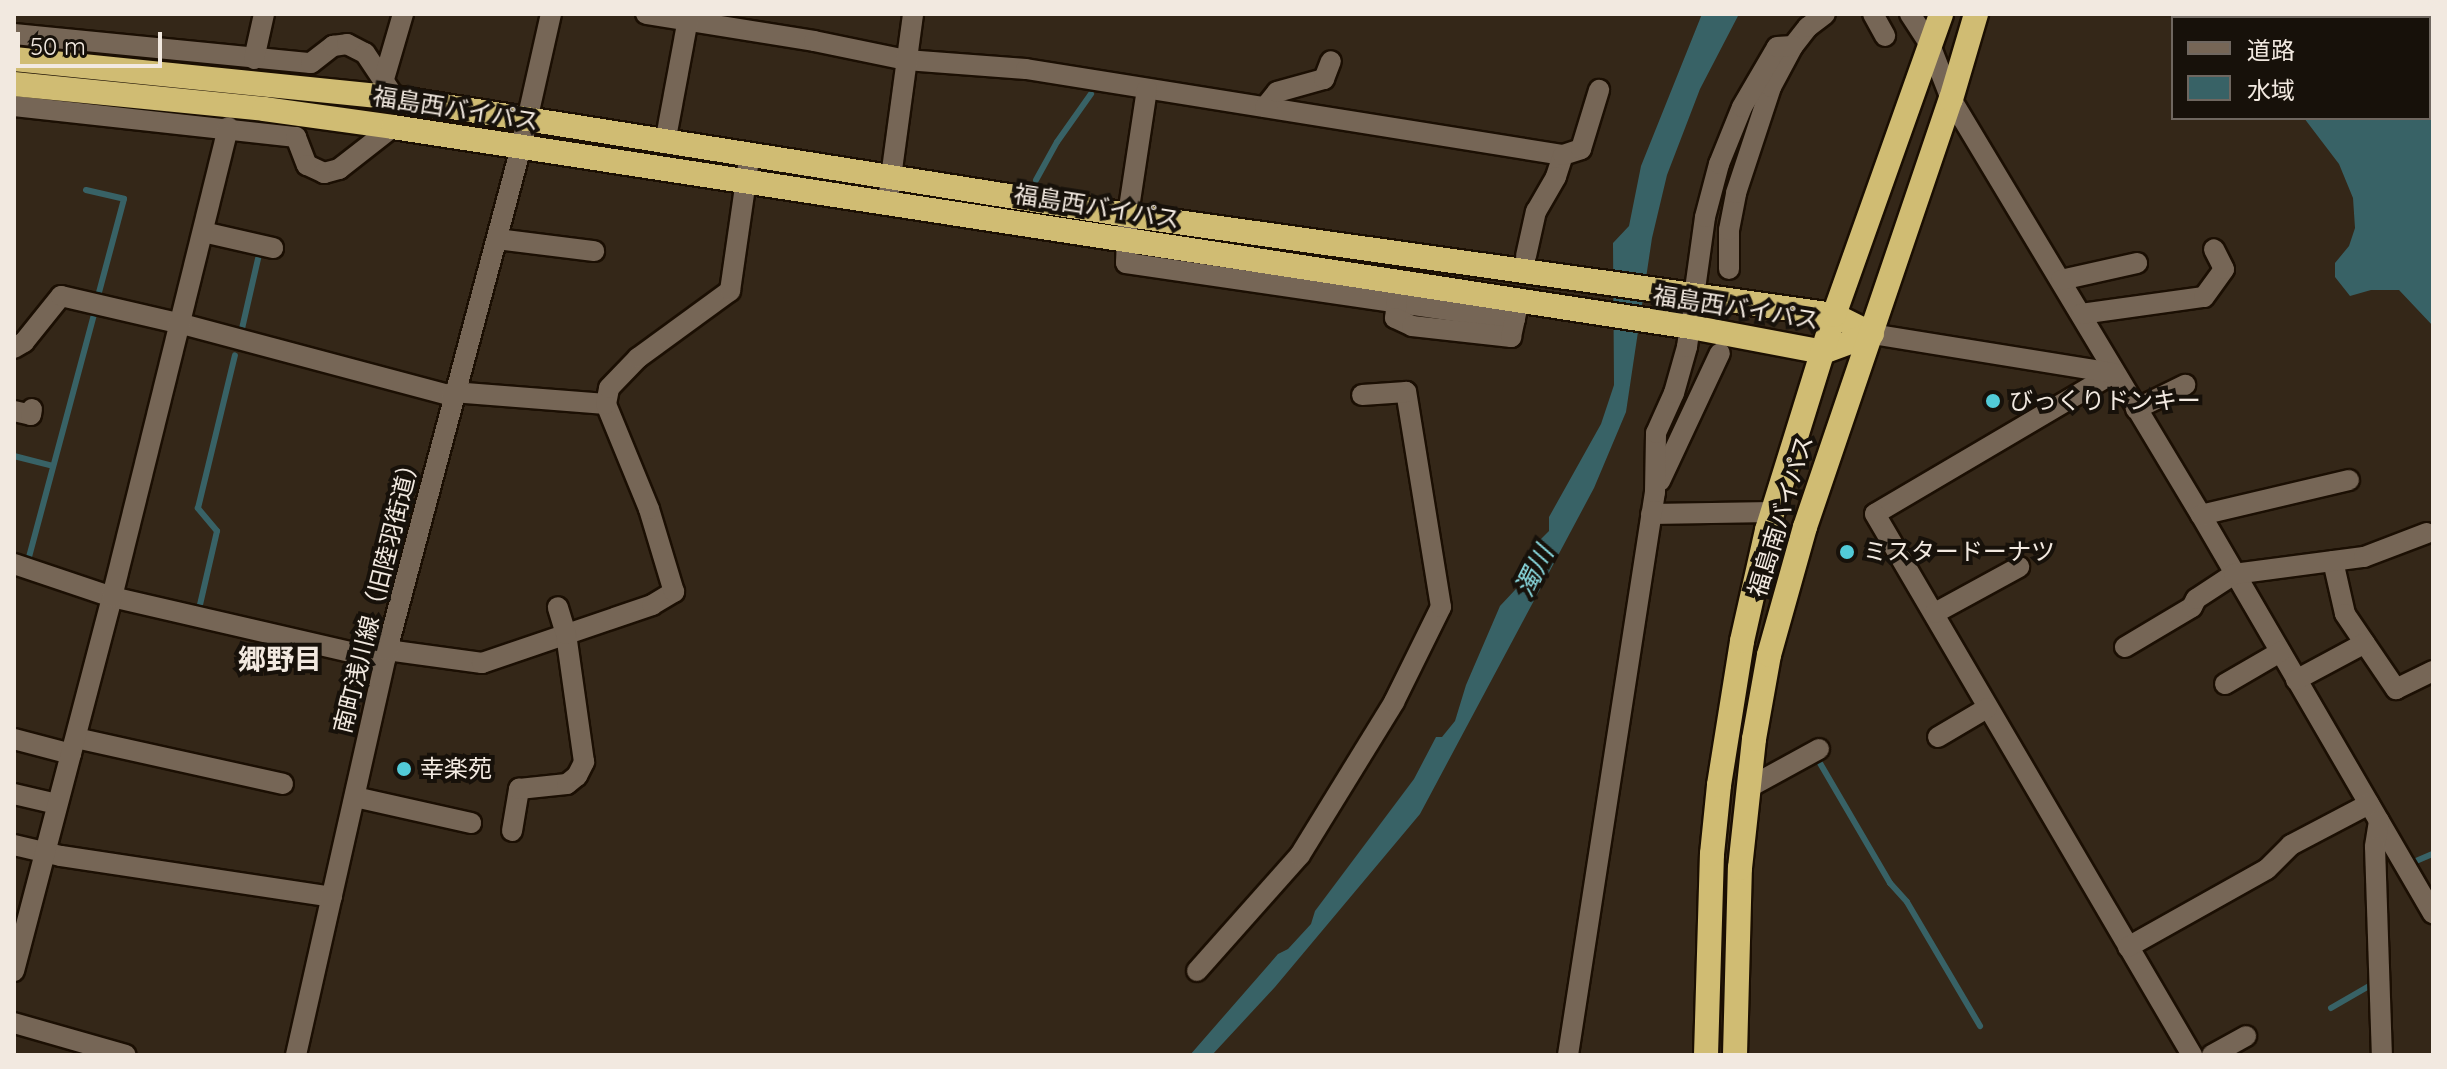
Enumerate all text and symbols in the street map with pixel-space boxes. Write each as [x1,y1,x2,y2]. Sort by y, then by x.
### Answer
scale bar [20,16,166,66]
legend [2171,16,2431,120]
text: 50 m [30,31,86,61]
text: 道路 [2247,35,2295,65]
text: 水域 [2247,75,2295,105]
street label: 福島西バイパス [371,82,541,136]
street label: 福島西バイパス [1012,180,1182,234]
street label: 福島西バイパス [1651,281,1821,335]
place label: びっくりドンキー [2009,387,2201,415]
marker: びっくりドンキー [1984,392,2002,410]
street label: 福島南バイパス [1743,431,1819,601]
street label: 南町浅川線（旧陸羽街道） [328,450,426,736]
place label: ミスタードーナツ [1863,538,2055,566]
water label: 濁川 [1508,541,1560,601]
marker: ミスタードーナツ [1838,543,1856,561]
district label: 郷野目 [238,642,322,676]
place label: 幸楽苑 [420,755,492,783]
marker: 幸楽苑 [395,760,413,778]

